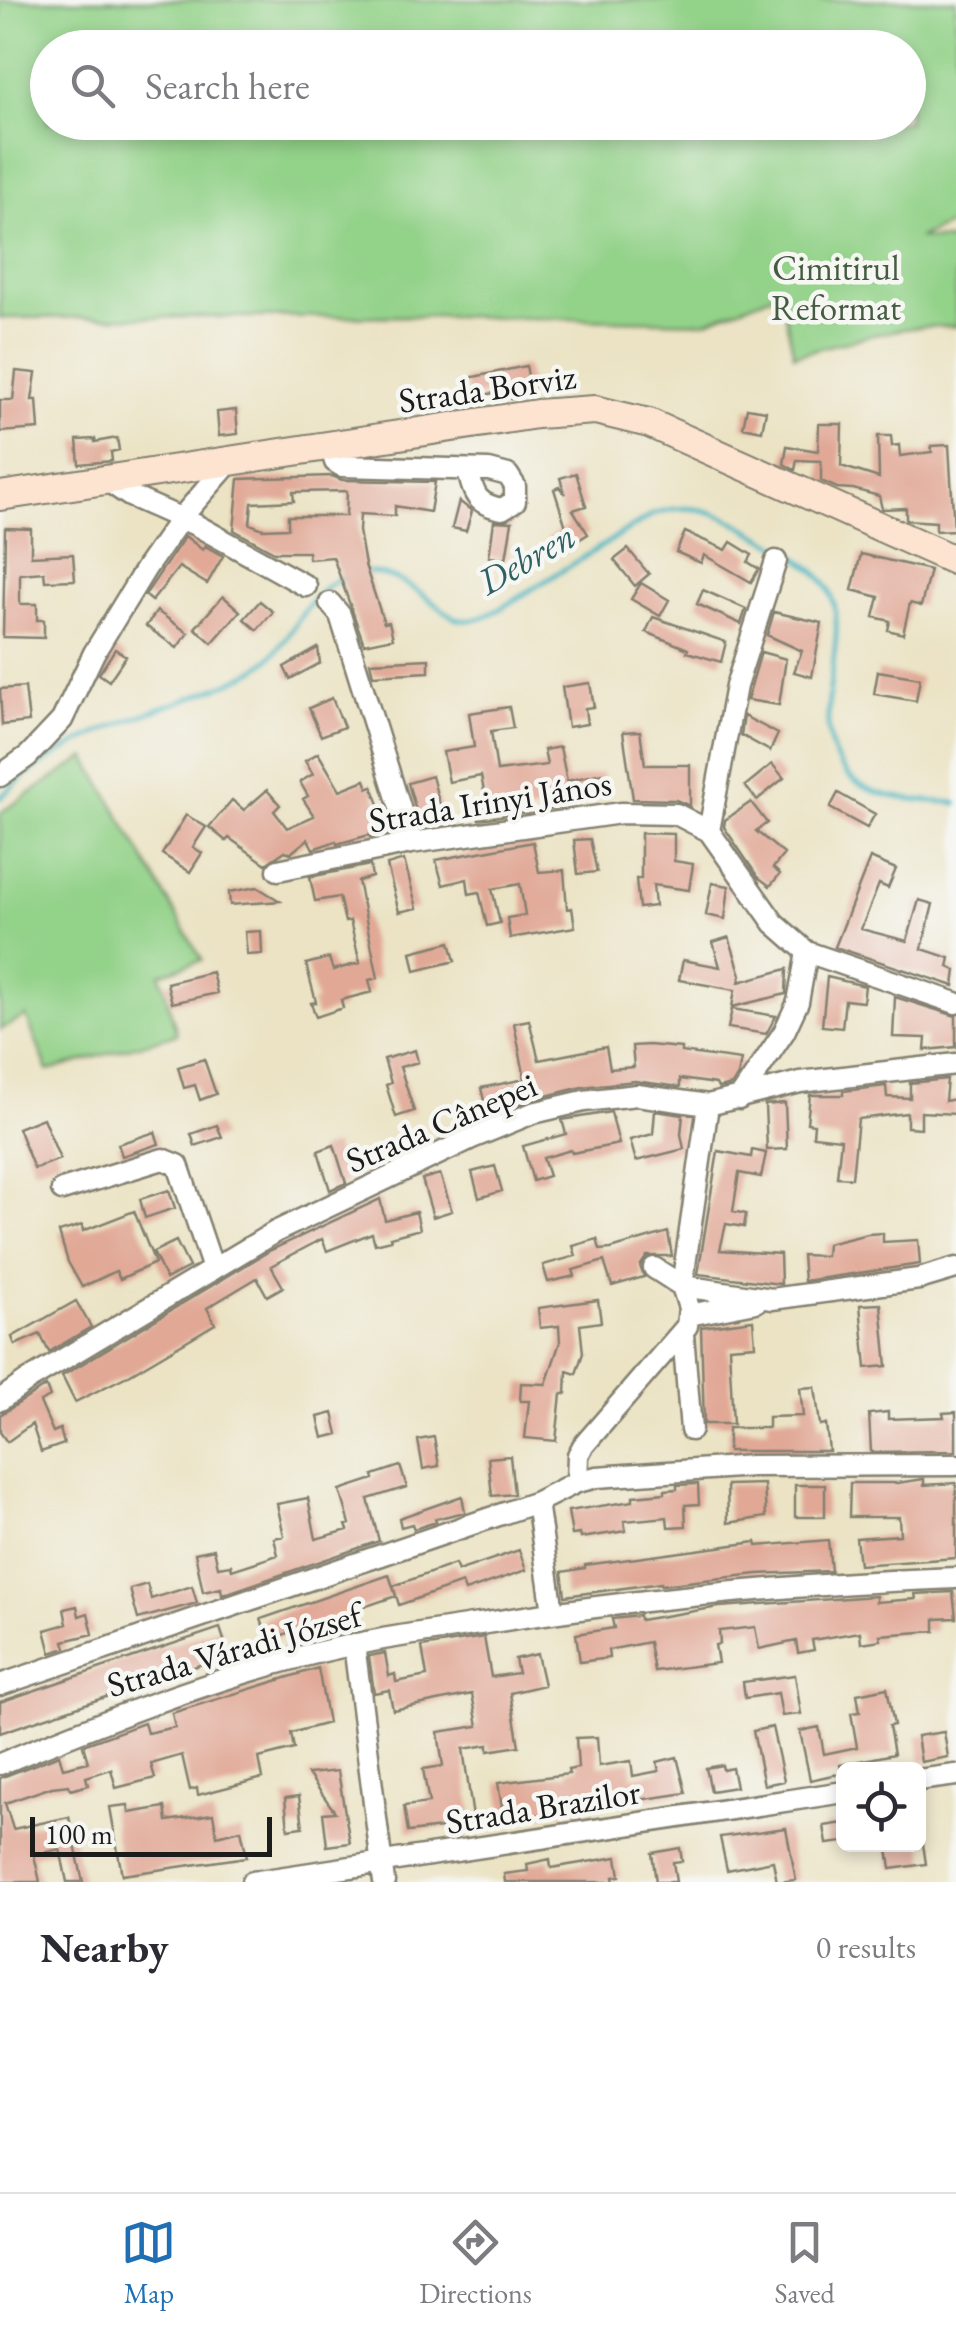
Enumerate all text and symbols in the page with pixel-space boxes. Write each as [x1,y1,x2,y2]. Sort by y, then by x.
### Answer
search box [30,30,926,140]
icon: search [65,58,120,113]
text: Search here [145,61,310,110]
park label: Cimitirul Reformat [771,245,901,330]
street label: Strada Borviz [396,353,579,423]
water label: Debren [467,511,584,606]
street label: Strada Irinyi János [366,760,614,842]
street label: Strada Cânepei [339,1062,543,1182]
street label: Strada Váradi József [102,1590,370,1707]
map controls [836,1762,926,1852]
button: locate [836,1762,926,1852]
street label: Strada Brazilor [443,1768,644,1844]
scale bar [30,1812,272,1856]
text: 100 m [45,1816,113,1852]
text: Nearby [40,1920,169,1975]
text: 0 results [816,1926,916,1968]
tab: Map [121,2215,176,2311]
tab: Directions [419,2215,532,2311]
tab: Saved [775,2215,835,2311]

